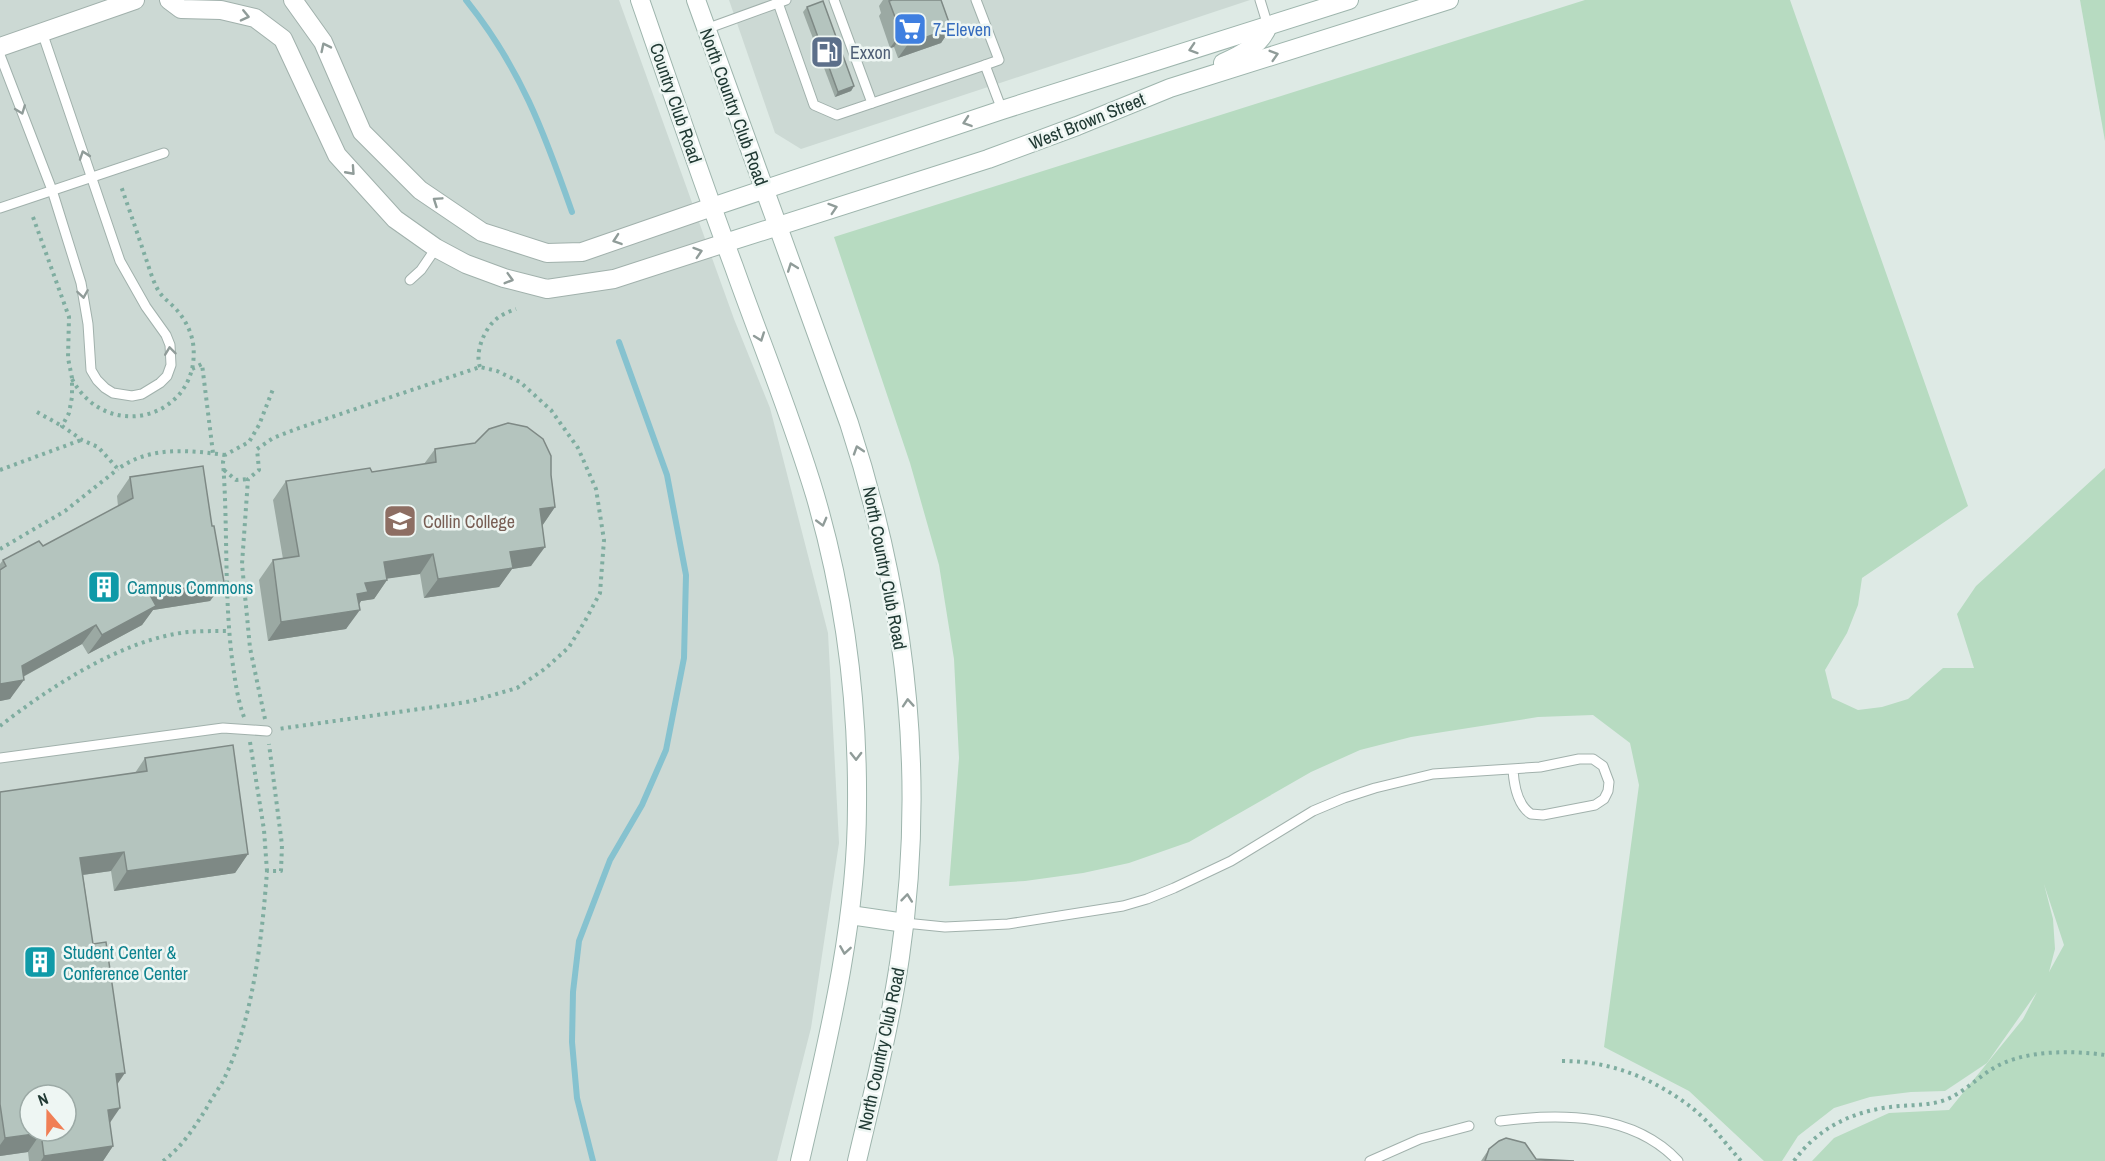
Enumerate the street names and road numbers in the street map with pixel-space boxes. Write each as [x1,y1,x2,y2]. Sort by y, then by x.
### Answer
street label: North Country Club Road [694,25,774,189]
street label: Country Club Road [644,40,708,166]
street label: West Brown Street [1025,86,1149,156]
street label: North Country Club Road [857,484,913,652]
street label: North Country Club Road [852,965,910,1133]

